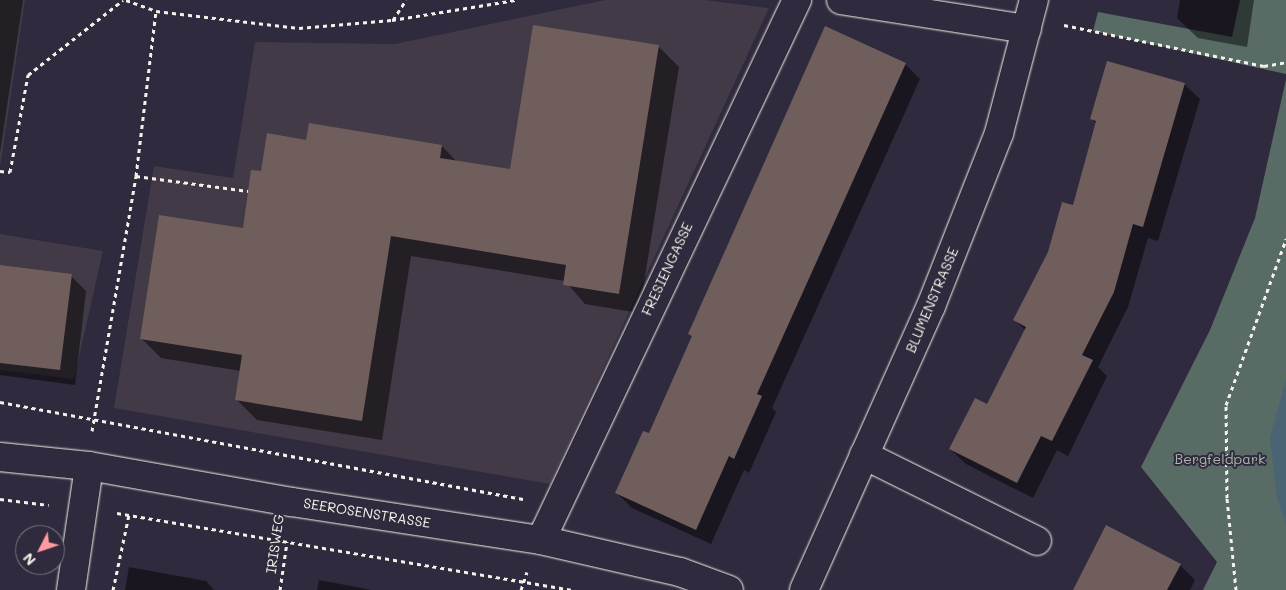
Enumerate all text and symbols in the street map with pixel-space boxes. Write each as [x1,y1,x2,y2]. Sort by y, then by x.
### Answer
street label: FRESIENGASSE [638,220,696,318]
street label: BLUMENSTRASSE [902,245,962,355]
park label: Bergfeldpark [1175,451,1265,467]
street label: SEEROSENSTRASSE [302,495,432,531]
street label: IRISWEG [263,513,287,575]
north arrow [15,525,65,575]
text: N [18,549,40,570]

